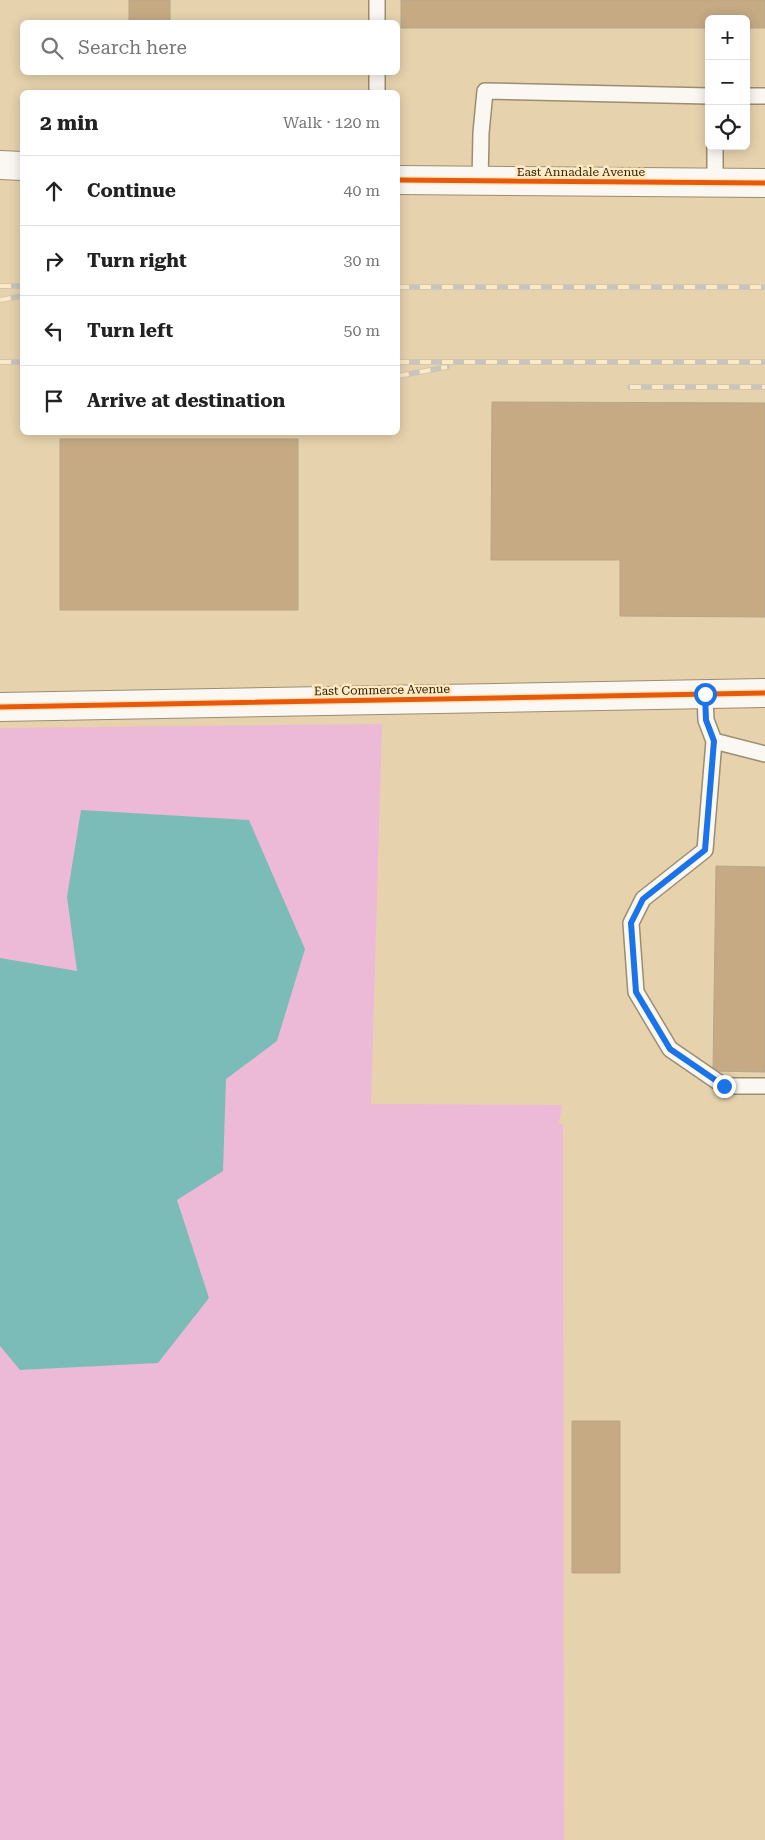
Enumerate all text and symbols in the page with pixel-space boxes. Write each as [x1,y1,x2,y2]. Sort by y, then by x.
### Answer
map controls [705,15,750,150]
button: + [705,15,750,60]
search box [20,20,400,75]
icon: search [38,34,66,62]
text: Search here [78,36,187,59]
button: − [705,60,750,105]
button: locate [705,105,750,150]
text: 2 min [40,111,98,135]
text: Walk · 120 m [283,113,380,132]
street label: East Annadale Avenue [517,165,646,179]
icon: ahead [40,177,68,205]
text: Continue [87,179,176,202]
text: 40 m [343,181,380,200]
icon: right [40,247,68,275]
text: Turn right [87,249,187,272]
text: 30 m [343,251,380,270]
icon: left [40,317,68,345]
text: Turn left [87,319,173,342]
text: 50 m [343,321,380,340]
icon: arrive [40,387,68,415]
text: Arrive at destination [87,389,285,412]
street label: East Commerce Avenue [314,682,451,698]
route start [694,683,717,706]
route end [713,1075,736,1098]

